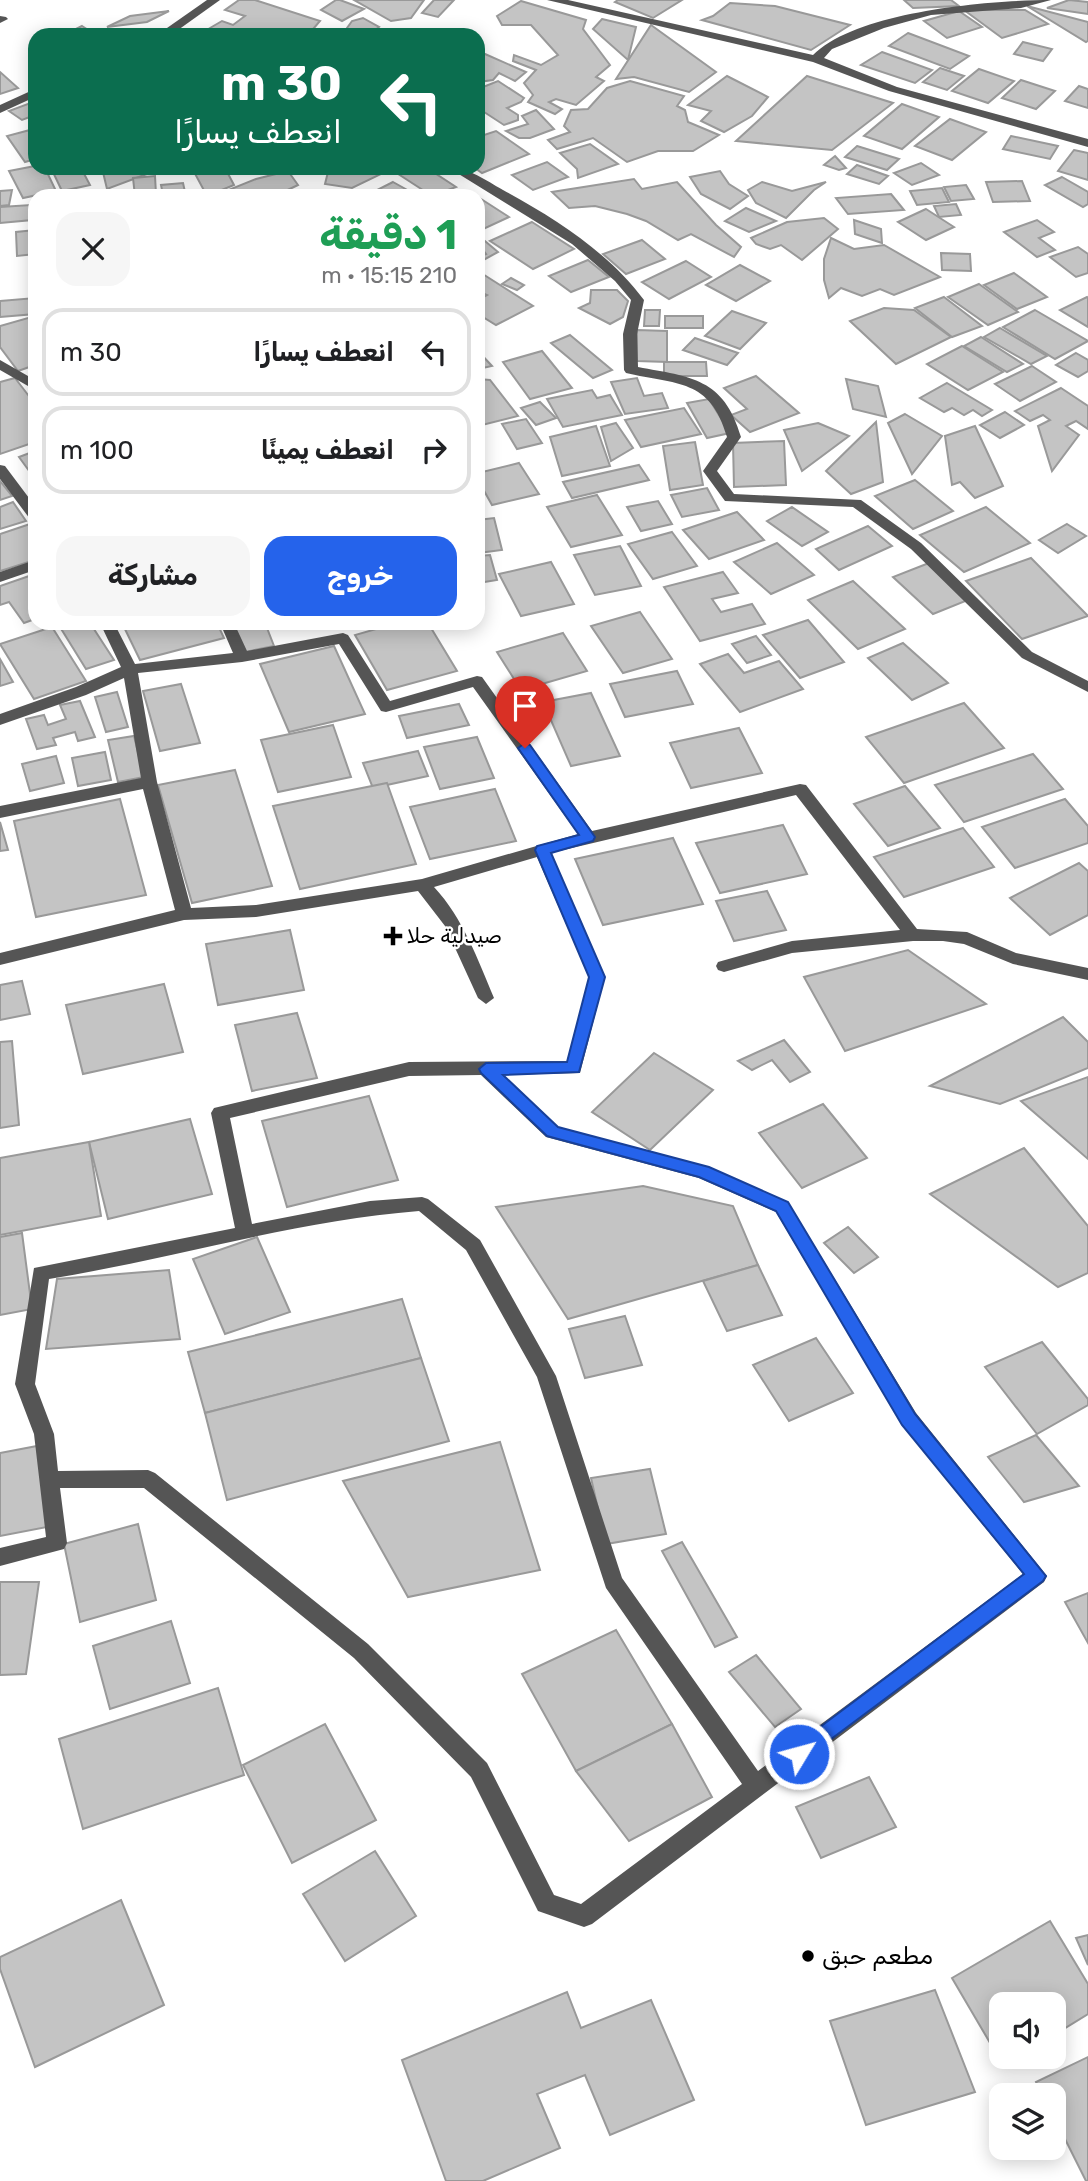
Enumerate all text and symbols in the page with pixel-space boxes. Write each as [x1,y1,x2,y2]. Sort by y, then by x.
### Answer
text: 30 m [221,54,342,112]
icon: left [366,56,457,147]
text: انعطف يسارًا [174,113,342,151]
text: 1 دقيقة [319,210,457,260]
button: close [56,212,130,286]
text: 210 m · 15:15 [321,261,457,289]
icon: left [415,333,453,371]
text: 30 m [60,337,122,368]
text: انعطف يسارًا [253,337,394,368]
icon: right [415,431,453,469]
text: 100 m [60,435,134,466]
text: انعطف يمينًا [261,435,394,466]
button: مشاركة [56,536,250,616]
button: خروج [264,536,457,616]
pin [495,676,555,748]
icon: arrive [506,687,544,725]
place label: صيدلية حلا [407,923,502,948]
marker: صيدلية حلا [385,928,401,944]
position arrow [762,1717,836,1791]
place label: مطعم حبق [822,1942,933,1971]
marker: مطعم حبق [800,1948,816,1964]
map controls [989,1992,1066,2160]
button: sound [989,1992,1066,2069]
button: layers [989,2083,1066,2160]

